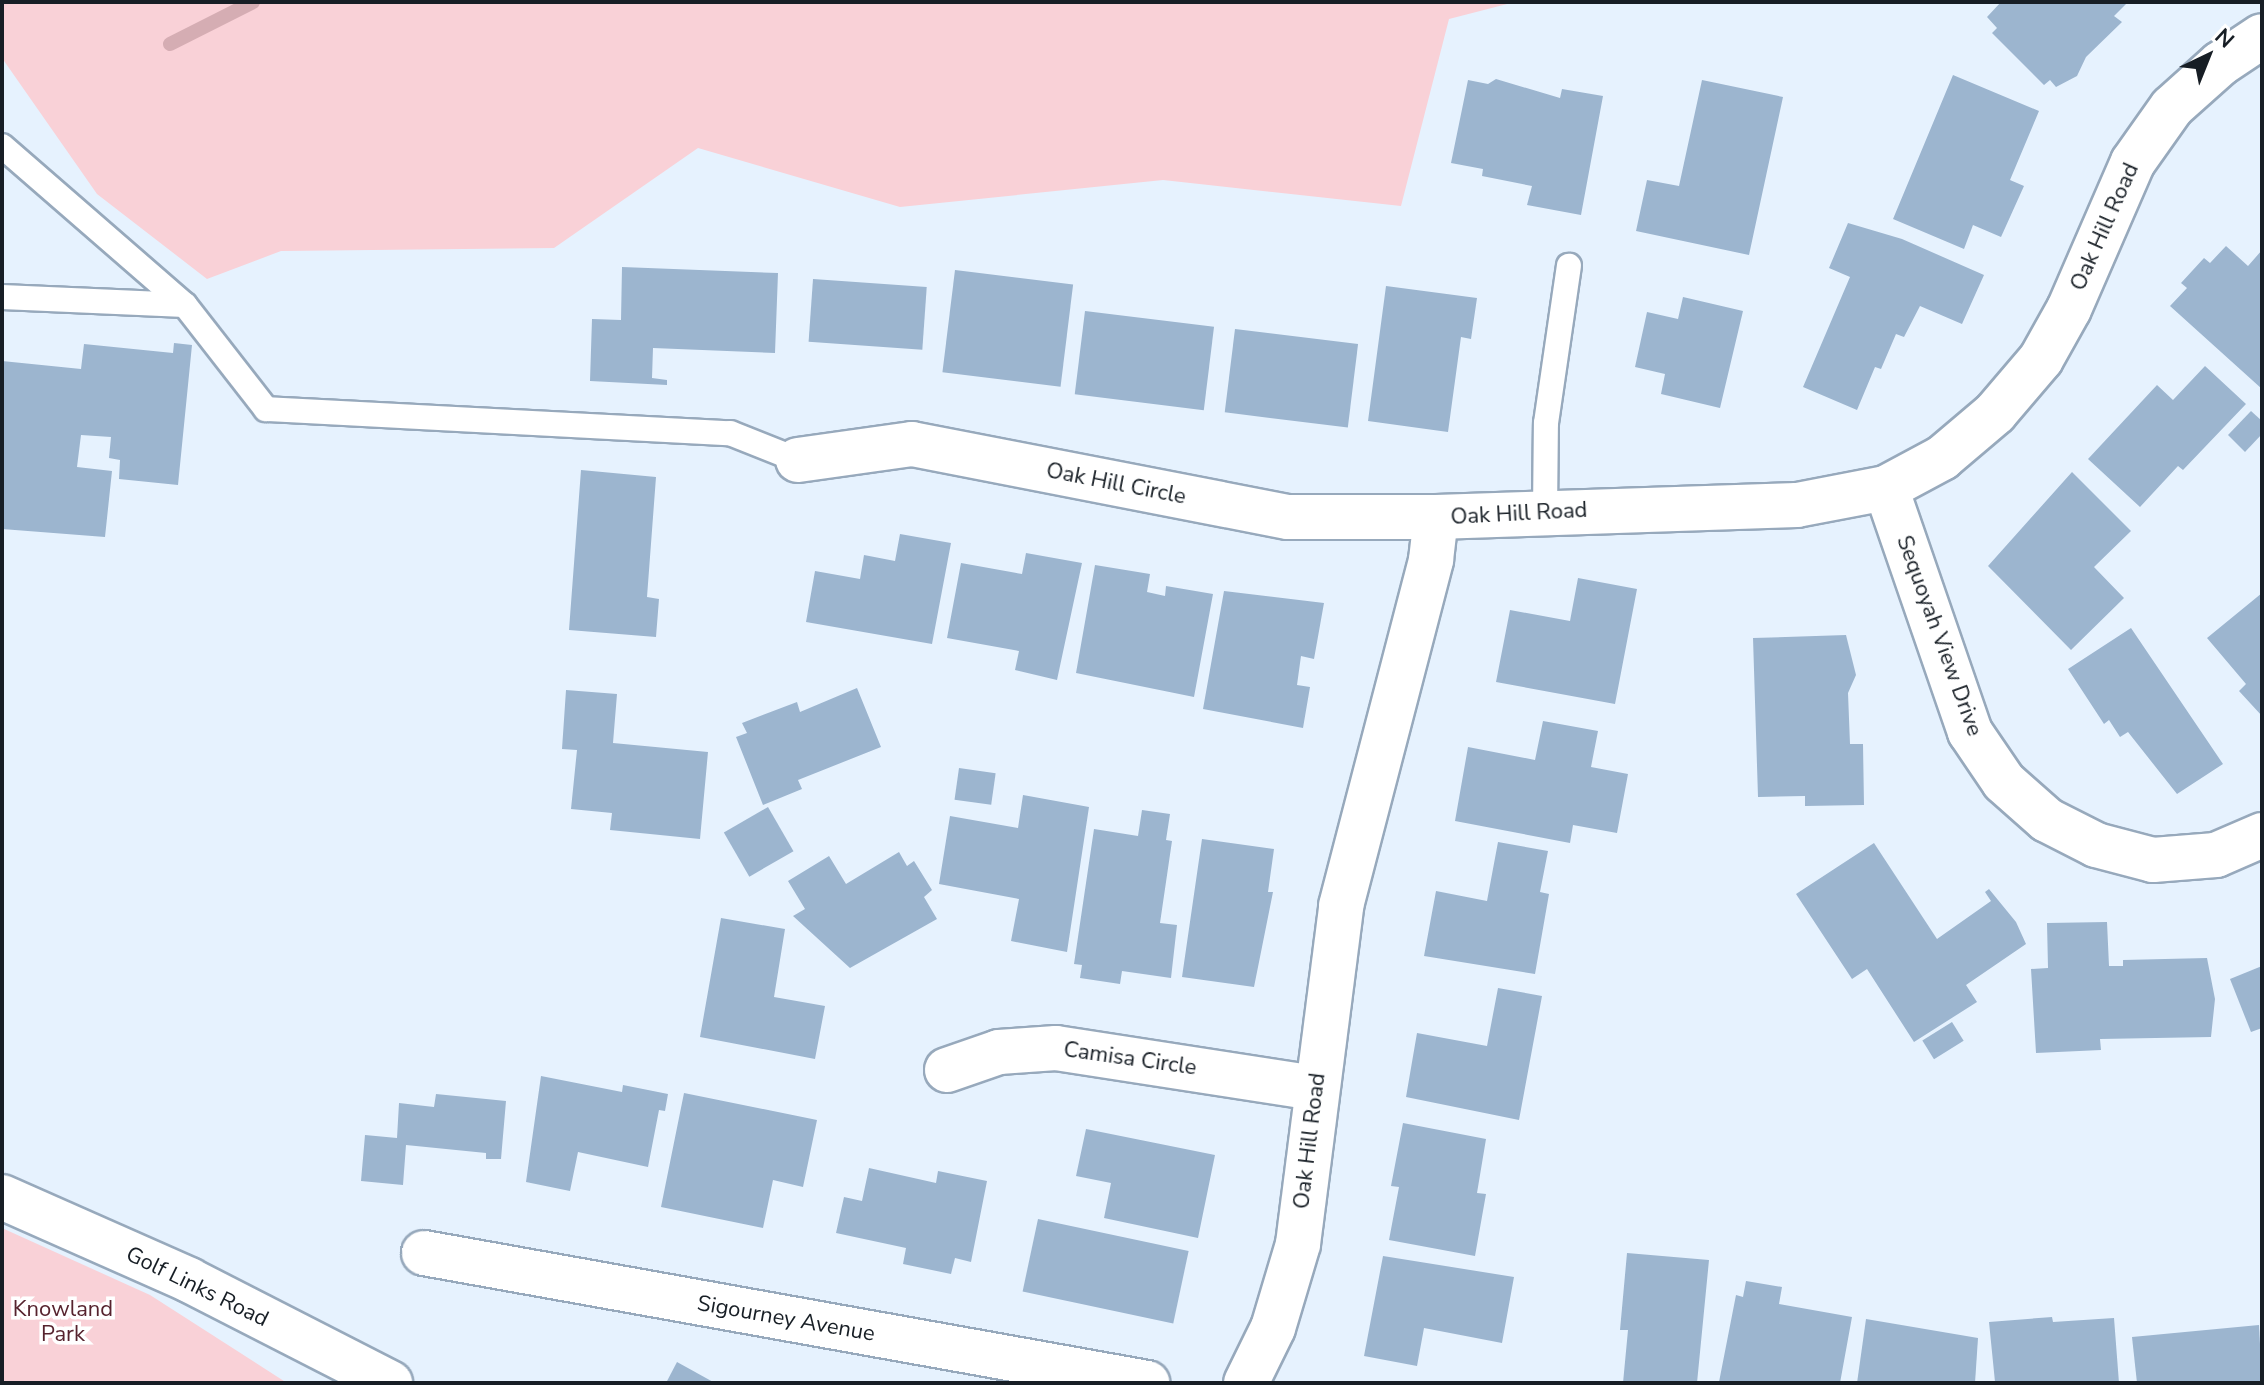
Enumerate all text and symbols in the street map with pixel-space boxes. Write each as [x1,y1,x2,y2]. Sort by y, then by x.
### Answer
north arrow [2168,16,2248,96]
text: N [2208,22,2241,55]
street label: Oak Hill Road [2065,159,2145,295]
street label: Oak Hill Circle [1044,458,1188,510]
street label: Oak Hill Road [1450,497,1588,531]
street label: Sequoyah View Drive [1890,532,1988,740]
street label: Camisa Circle [1062,1037,1198,1081]
street label: Oak Hill Road [1289,1071,1331,1211]
street label: Golf Links Road [121,1241,273,1333]
street label: Sigourney Avenue [695,1290,877,1348]
park label: Knowland Park [13,1296,113,1348]

